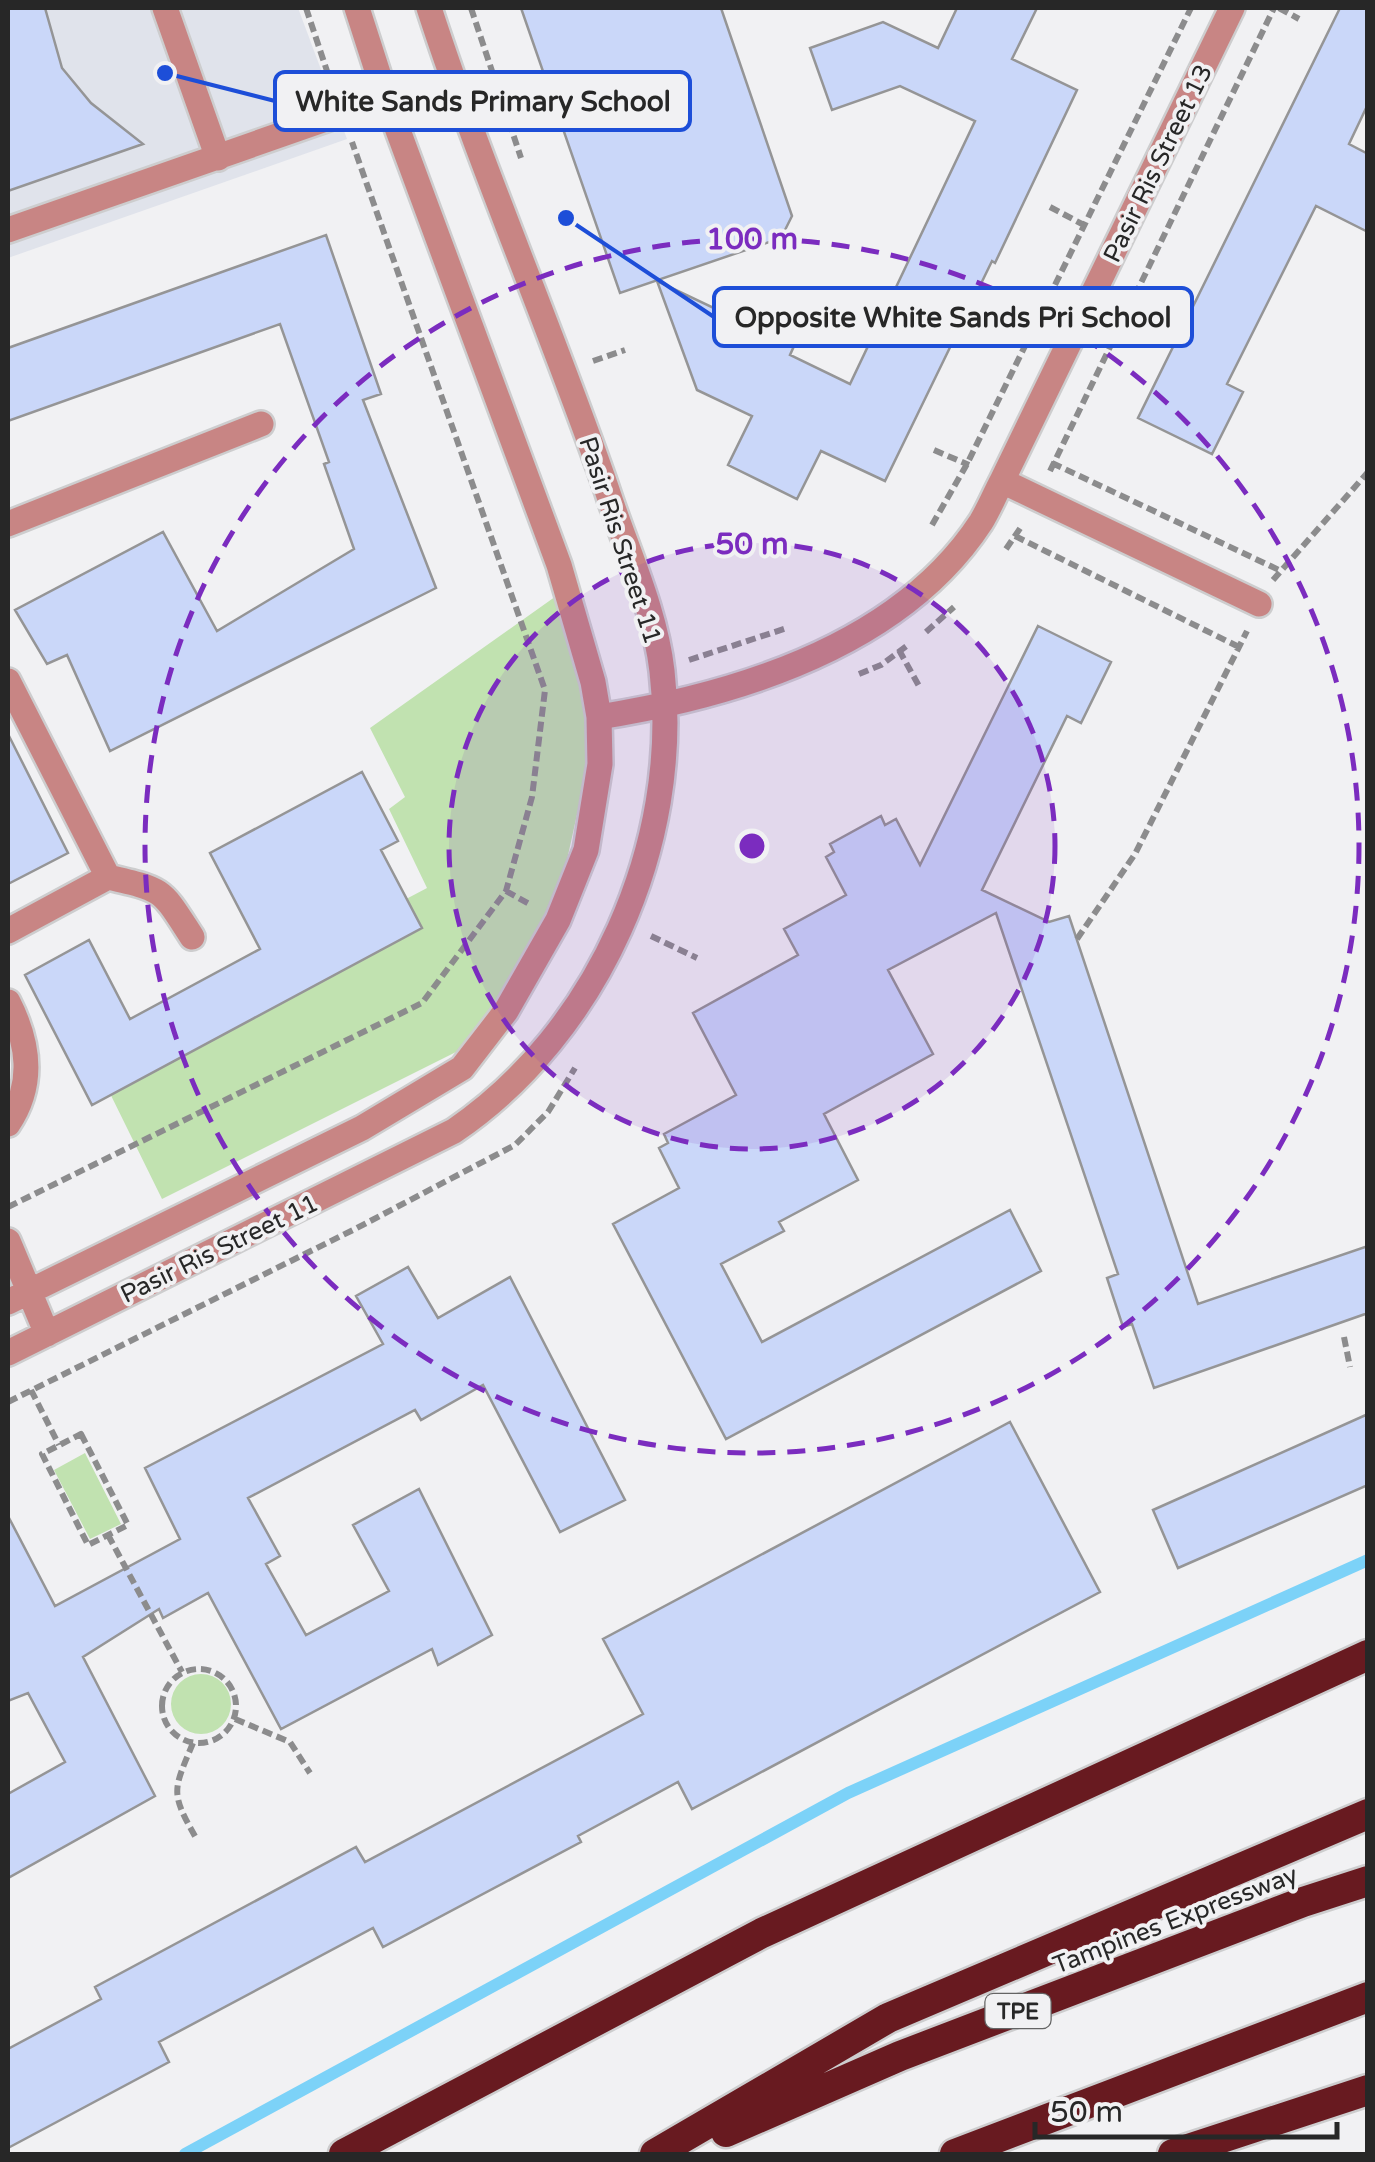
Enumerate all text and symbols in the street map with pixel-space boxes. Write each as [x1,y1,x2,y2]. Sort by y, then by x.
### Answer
street label: Pasir Ris Street 13 [1097,60,1219,267]
callout: White Sands Primary School [275,72,690,130]
text: White Sands Primary School [295,85,671,119]
text: 100 m [706,221,798,258]
callout: Opposite White Sands Pri School [714,288,1192,346]
text: Opposite White Sands Pri School [734,301,1172,335]
street label: Pasir Ris Street 11 [572,433,668,648]
text: 50 m [715,526,789,563]
centre of rings [734,828,770,864]
street label: Pasir Ris Street 11 [116,1188,323,1310]
street label: Tampines Expressway [1049,1859,1302,1980]
road number: TPE [986,1994,1050,2028]
scale bar [1035,2077,1338,2139]
text: 50 m [1050,2094,1123,2131]

